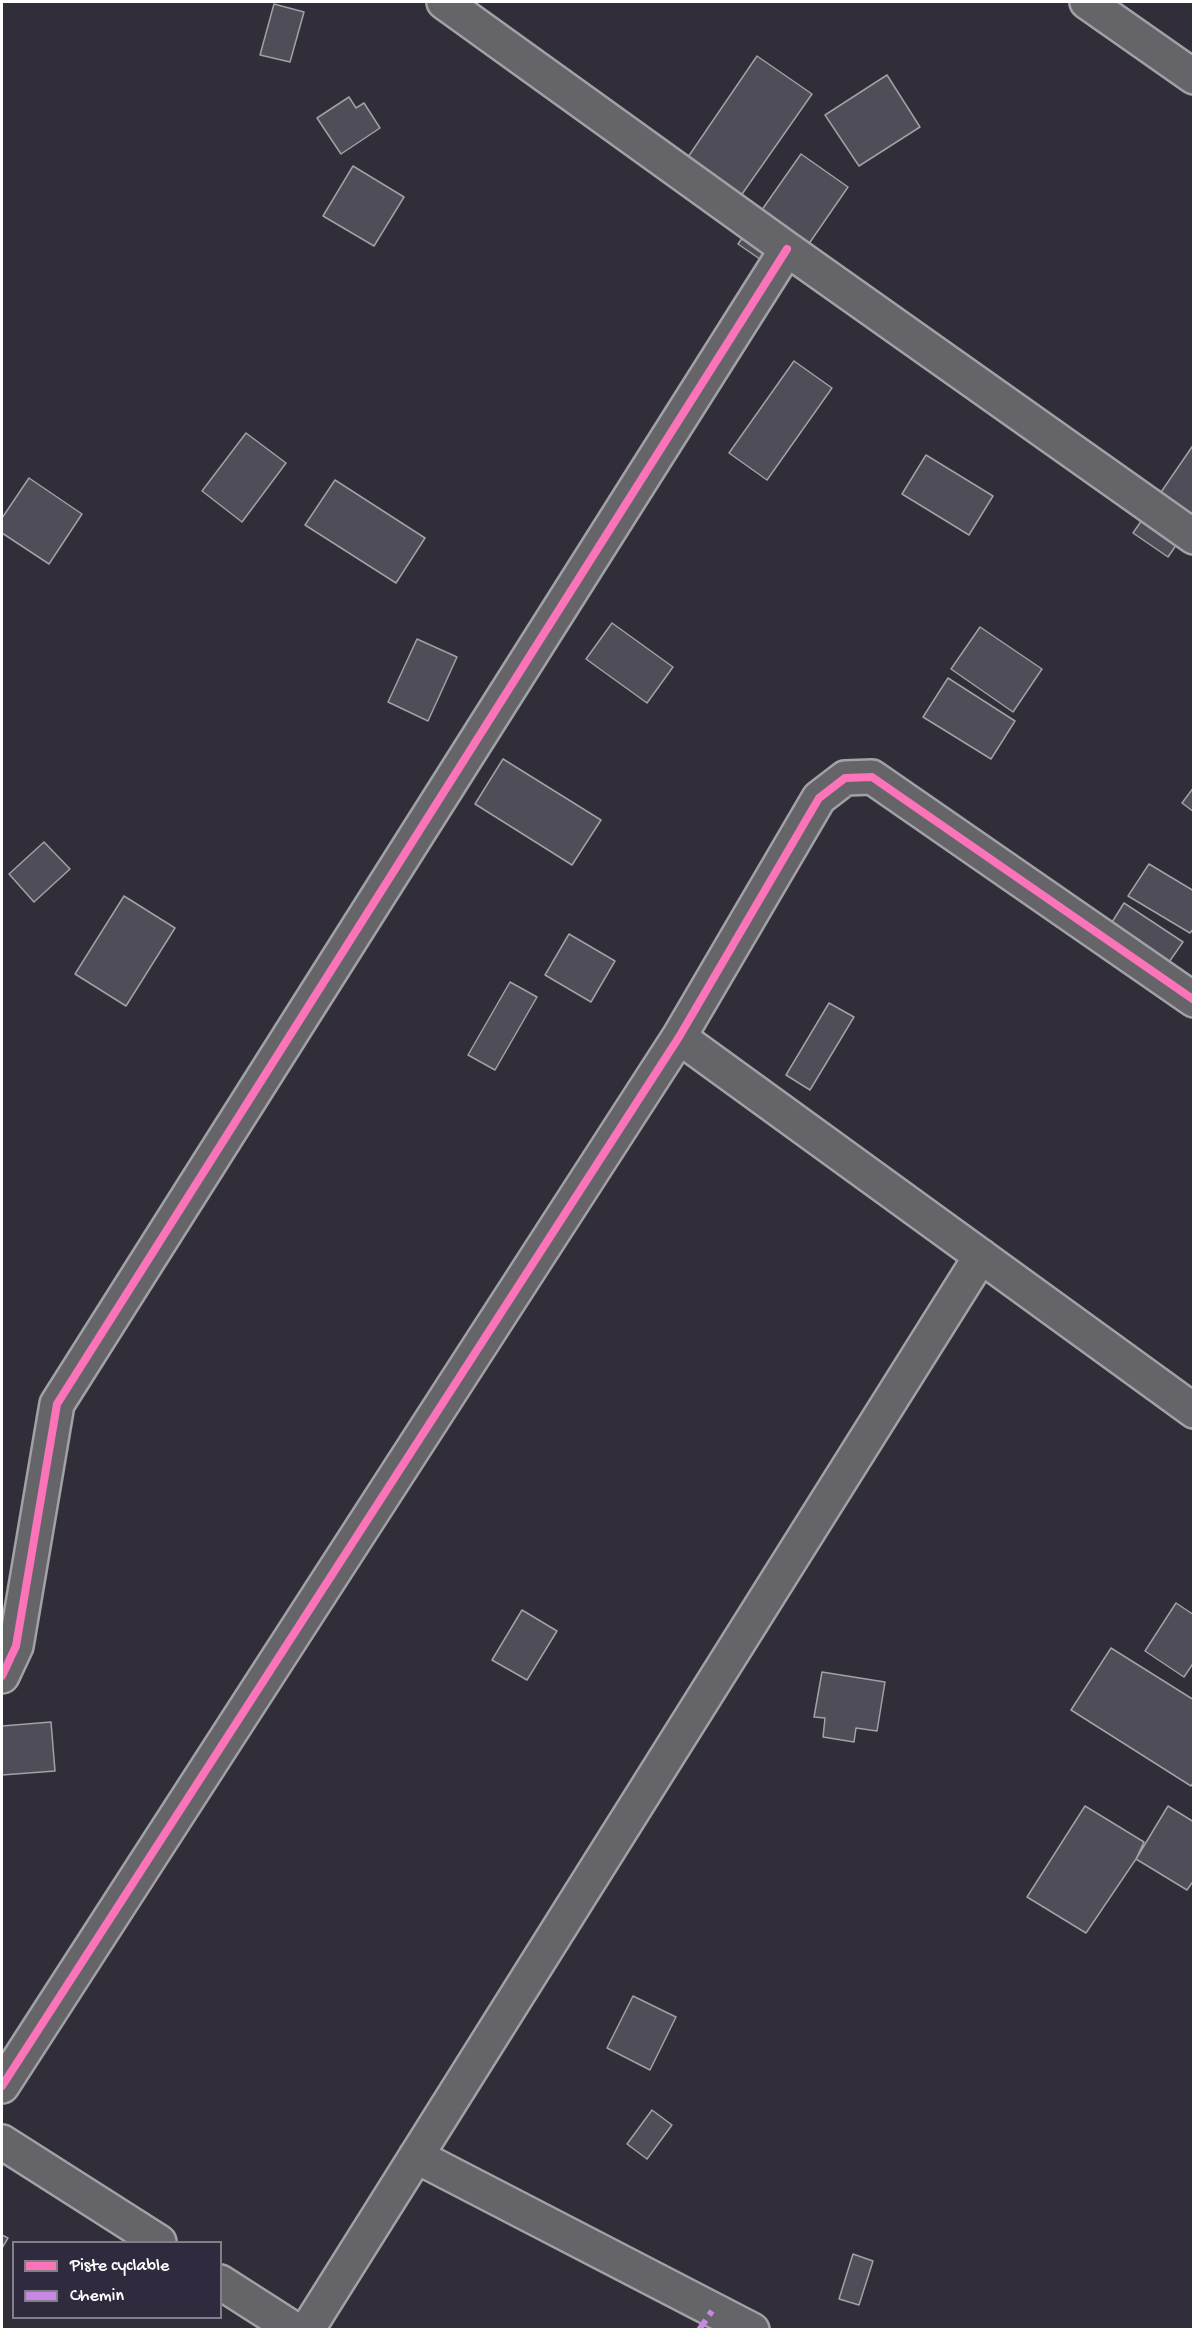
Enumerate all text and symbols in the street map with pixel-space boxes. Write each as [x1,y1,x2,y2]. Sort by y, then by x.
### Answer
legend [12,2241,222,2319]
text: Piste cyclable [70,2256,169,2277]
text: Chemin [70,2286,124,2307]

